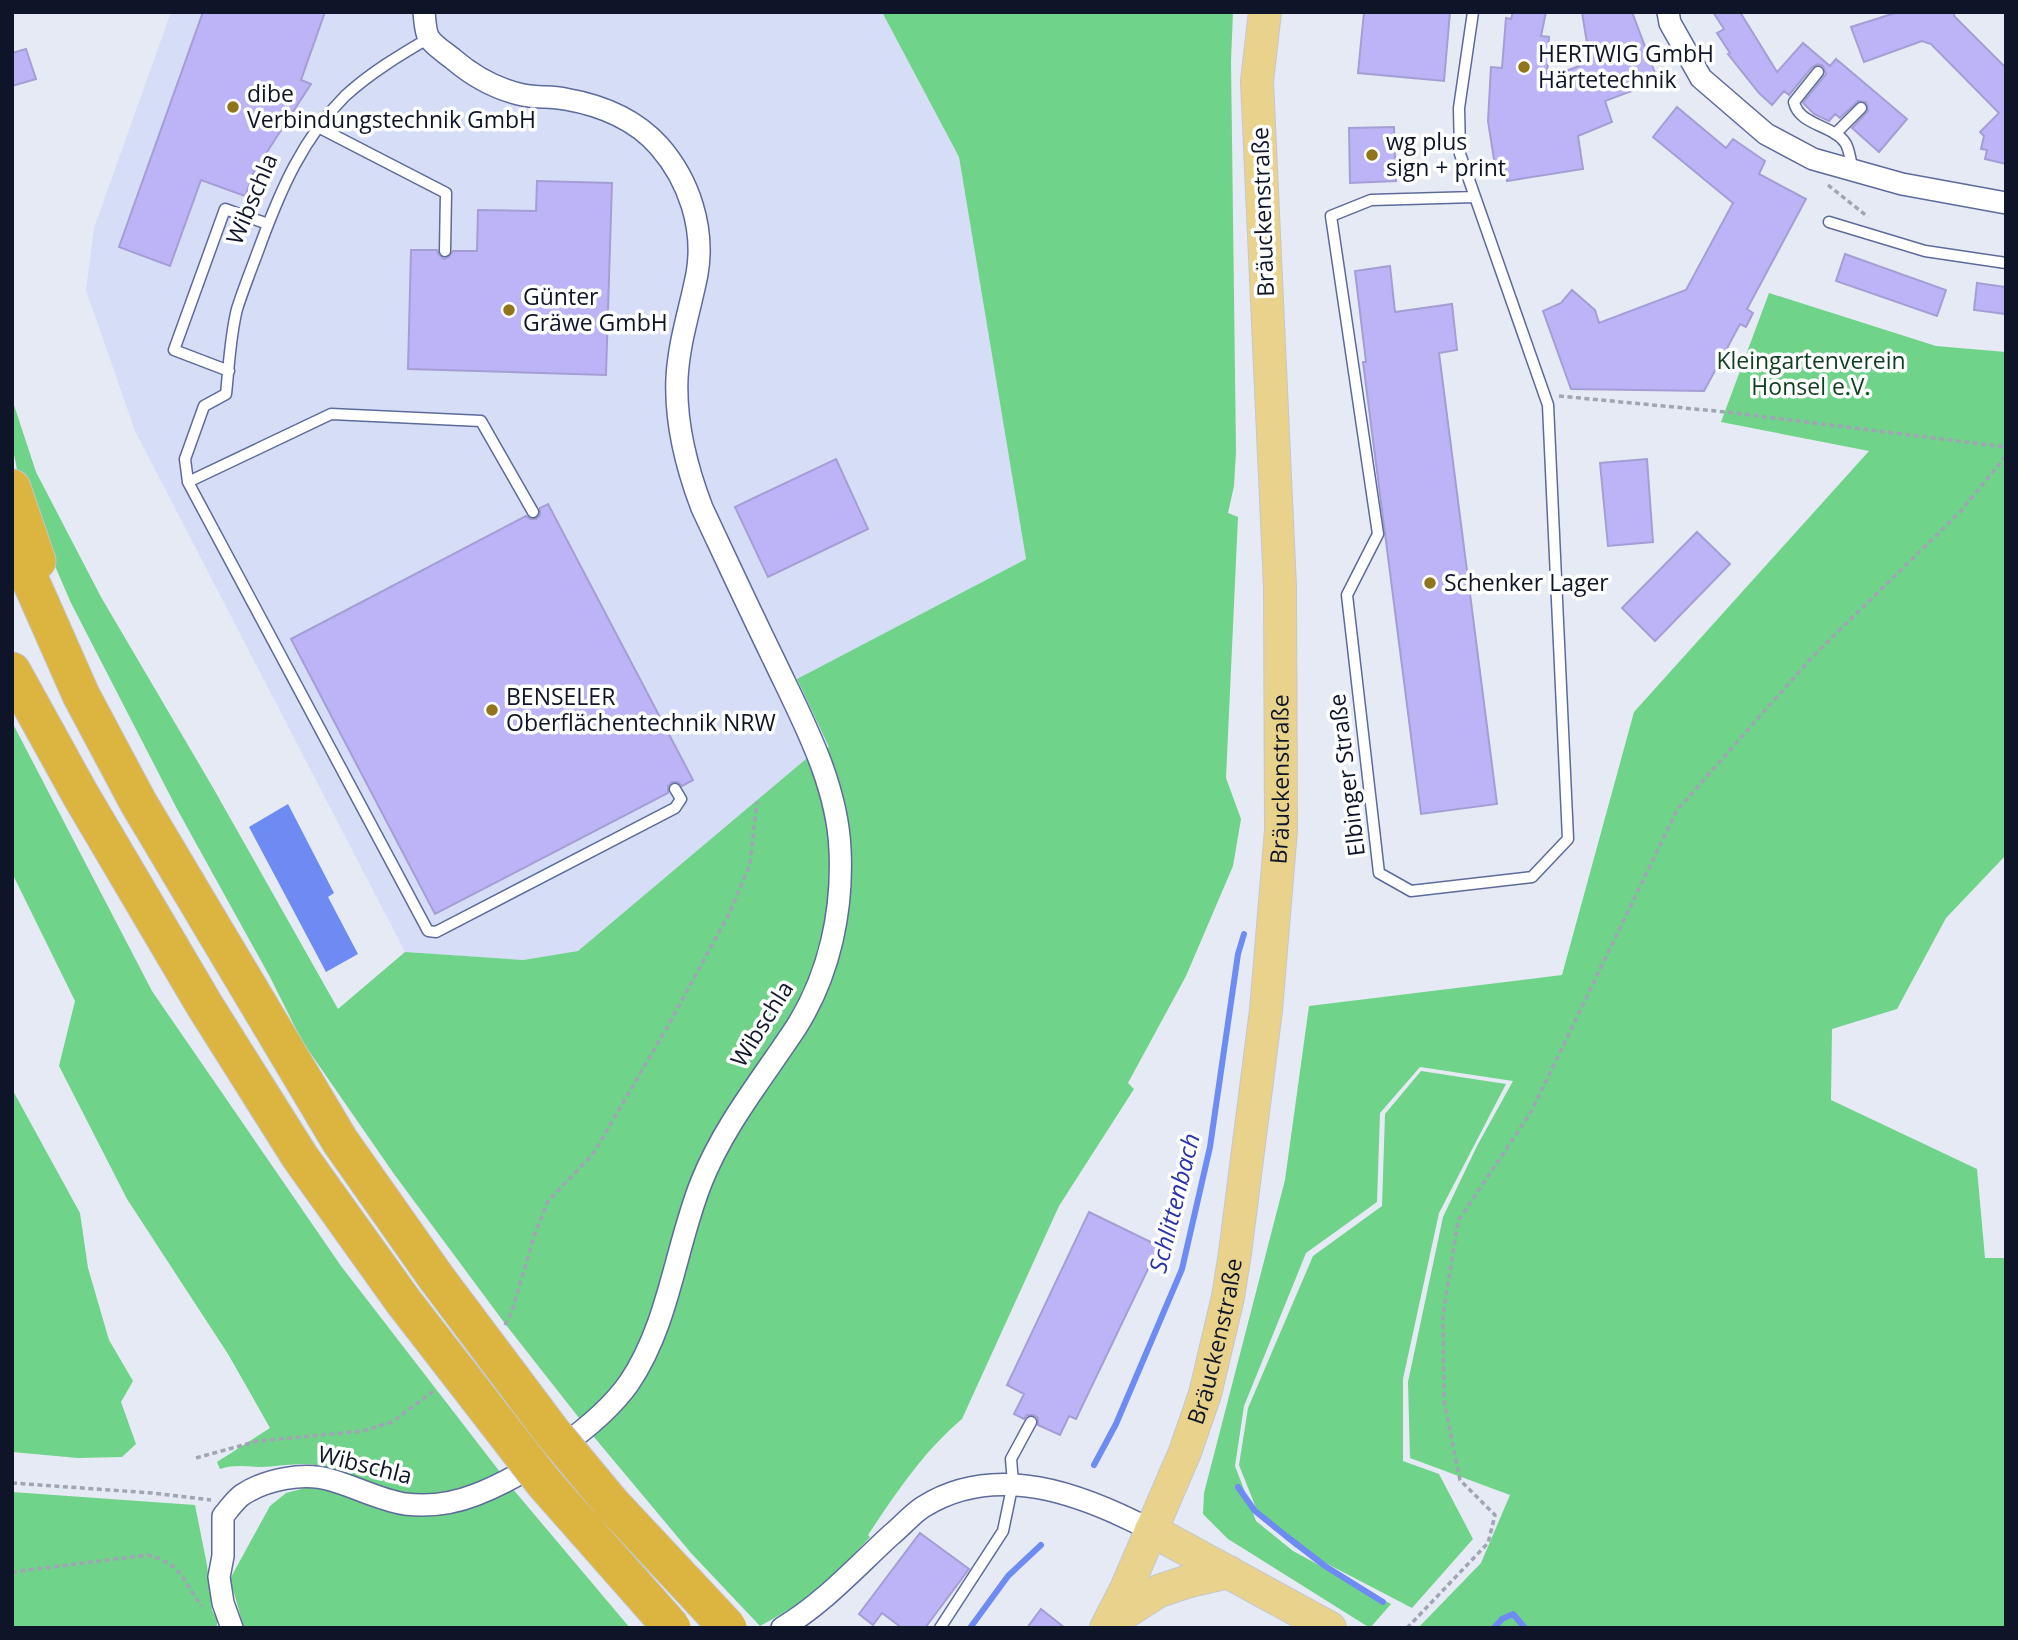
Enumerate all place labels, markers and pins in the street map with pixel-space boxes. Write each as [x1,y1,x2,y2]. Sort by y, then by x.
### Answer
place label: HERTWIG GmbH Härtetechnik [1538,37,1714,95]
marker: HERTWIG GmbH Härtetechnik [1516,59,1532,75]
place label: dibe Verbindungstechnik GmbH [247,77,536,135]
marker: dibe Verbindungstechnik GmbH [225,99,241,115]
place label: wg plus sign + print [1386,125,1506,183]
marker: wg plus sign + print [1364,147,1380,163]
place label: Günter Gräwe GmbH [523,280,668,338]
marker: Günter Gräwe GmbH [501,302,517,318]
place label: Schenker Lager [1444,566,1609,598]
marker: Schenker Lager [1422,575,1438,591]
place label: BENSELER Oberflächentechnik NRW [506,680,776,738]
marker: BENSELER Oberflächentechnik NRW [484,702,500,718]

